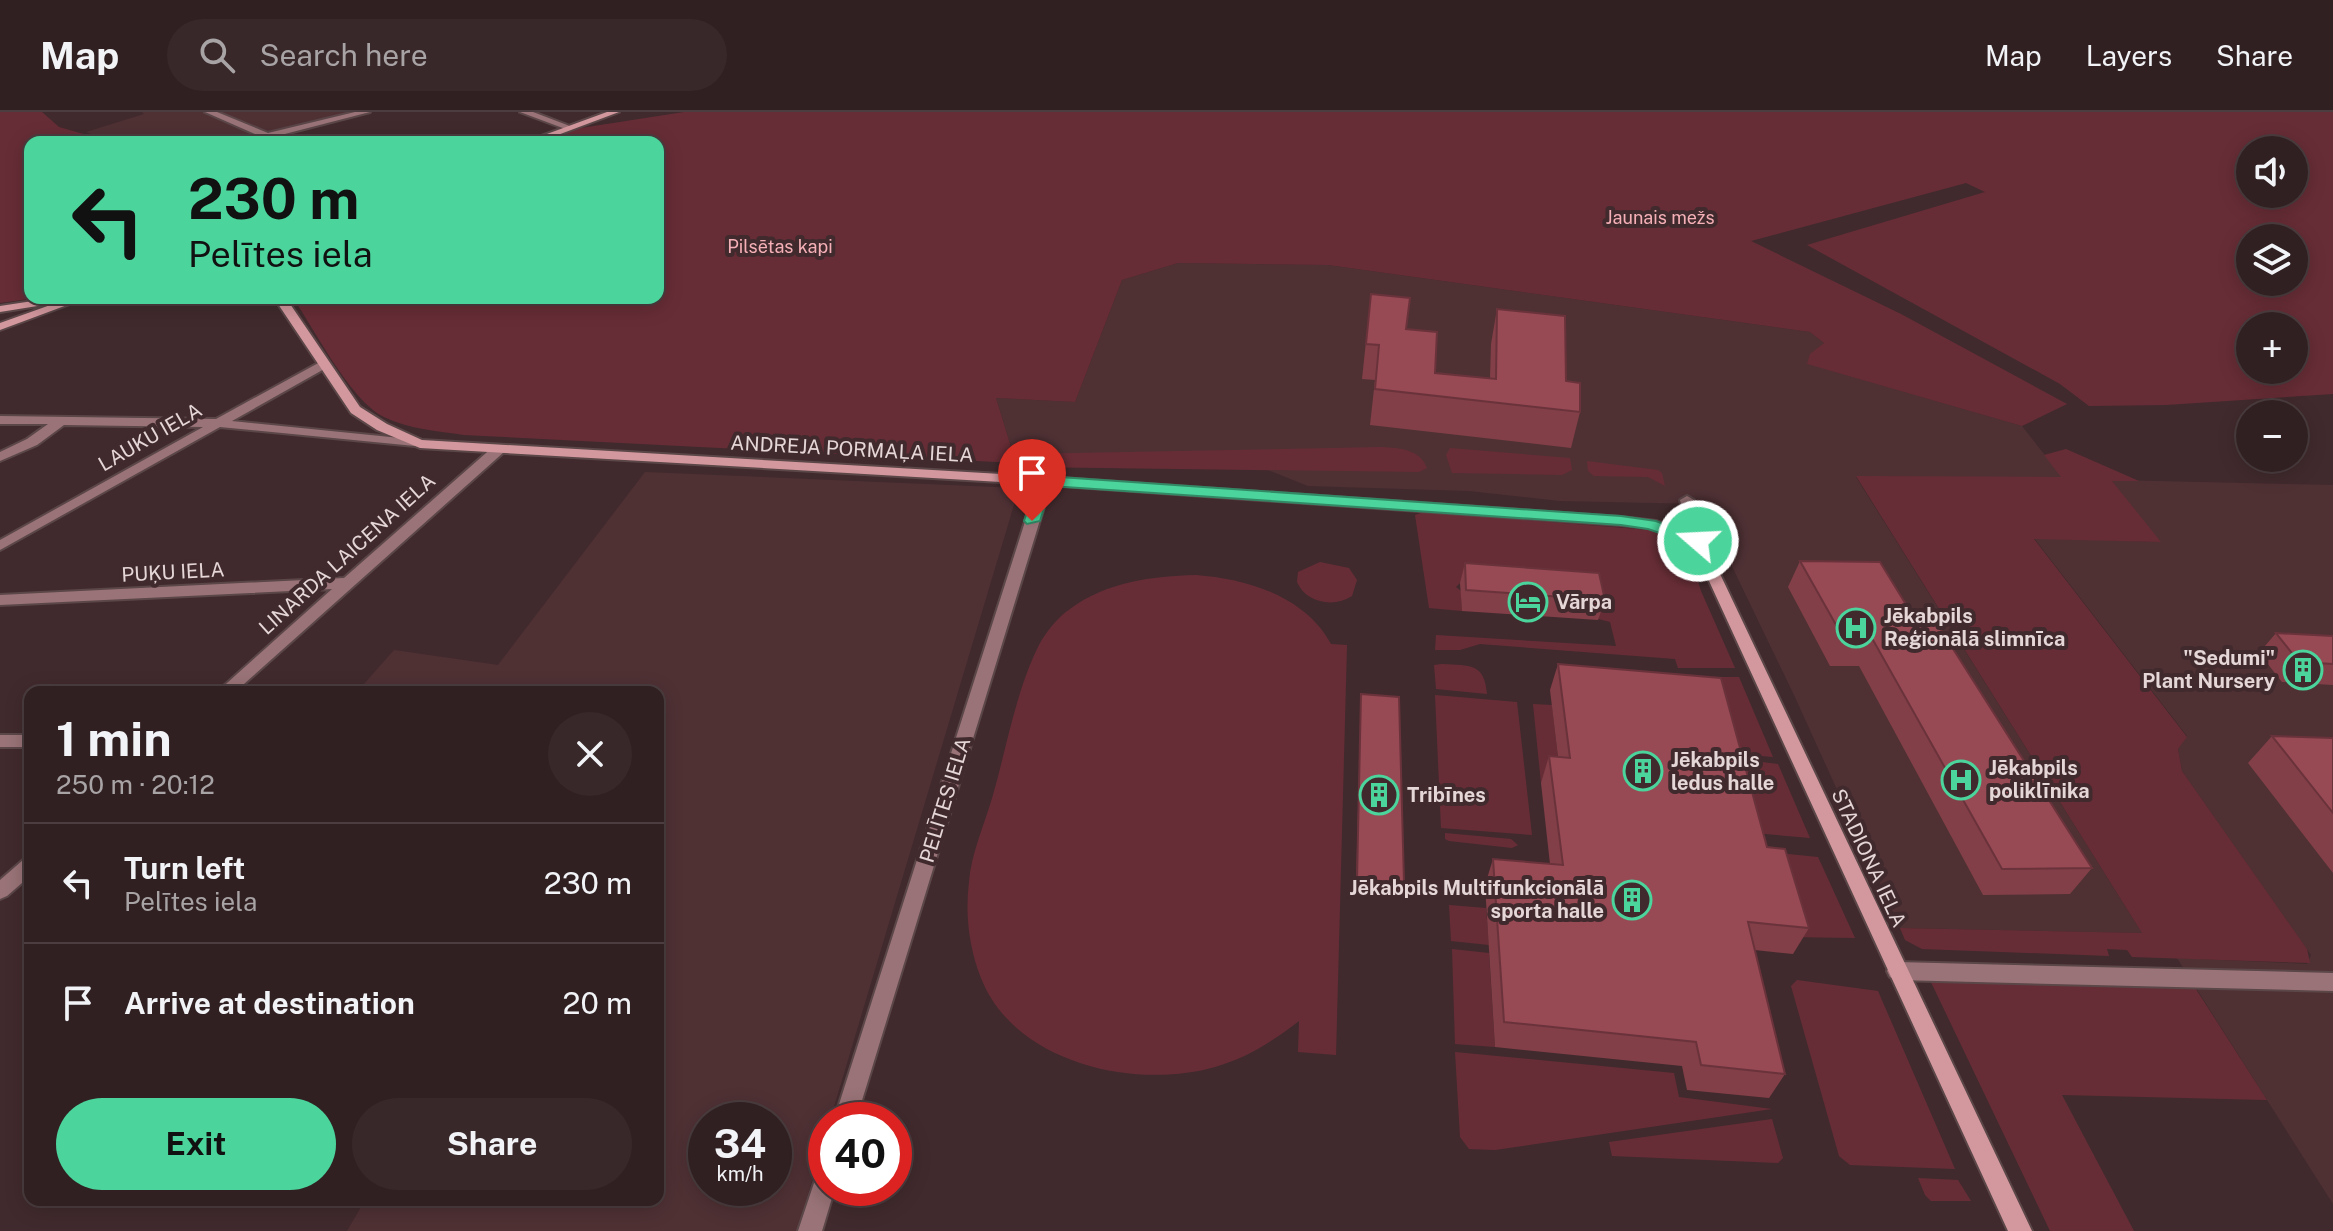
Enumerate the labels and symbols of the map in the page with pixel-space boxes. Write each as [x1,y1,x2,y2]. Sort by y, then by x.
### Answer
park label: Jaunais mežs [1605,207,1715,228]
park label: Pilsētas kapi [727,236,833,257]
street label: LAUKU IELA [94,398,206,476]
street label: ANDREJA PORMAĻA IELA [730,431,974,467]
pin [998,439,1066,521]
street label: LINARDA LAICENA IELA [254,469,440,639]
position arrow [1656,499,1740,583]
street label: PUĶU IELA [121,557,225,587]
hotel icon: Vārpa [1507,581,1549,623]
place label: Vārpa [1556,590,1612,614]
place label: Jēkabpils Reģionālā slimnīca [1884,604,2065,651]
hospital icon: Jēkabpils Reģionālā slimnīca [1835,607,1877,649]
place label: "Sedumi" Plant Nursery [2142,646,2275,693]
building icon: "Sedumi" Plant Nursery [2282,649,2324,691]
street label: PELĪTES IELA [915,735,975,865]
place label: Jēkabpils ledus halle [1671,748,1774,795]
building icon: Jēkabpils ledus halle [1622,750,1664,792]
place label: Jēkabpils poliklīnika [1989,756,2090,803]
hospital icon: Jēkabpils poliklīnika [1940,759,1982,801]
building icon: Tribīnes [1358,774,1400,816]
place label: Tribīnes [1407,783,1486,807]
street label: STADIONA IELA [1826,785,1912,931]
place label: Jēkabpils Multifunkcionālā sporta halle [1350,876,1604,923]
building icon: Jēkabpils Multifunkcionālā sporta halle [1611,879,1653,921]
speed limit sign: 40 [808,1102,912,1206]

